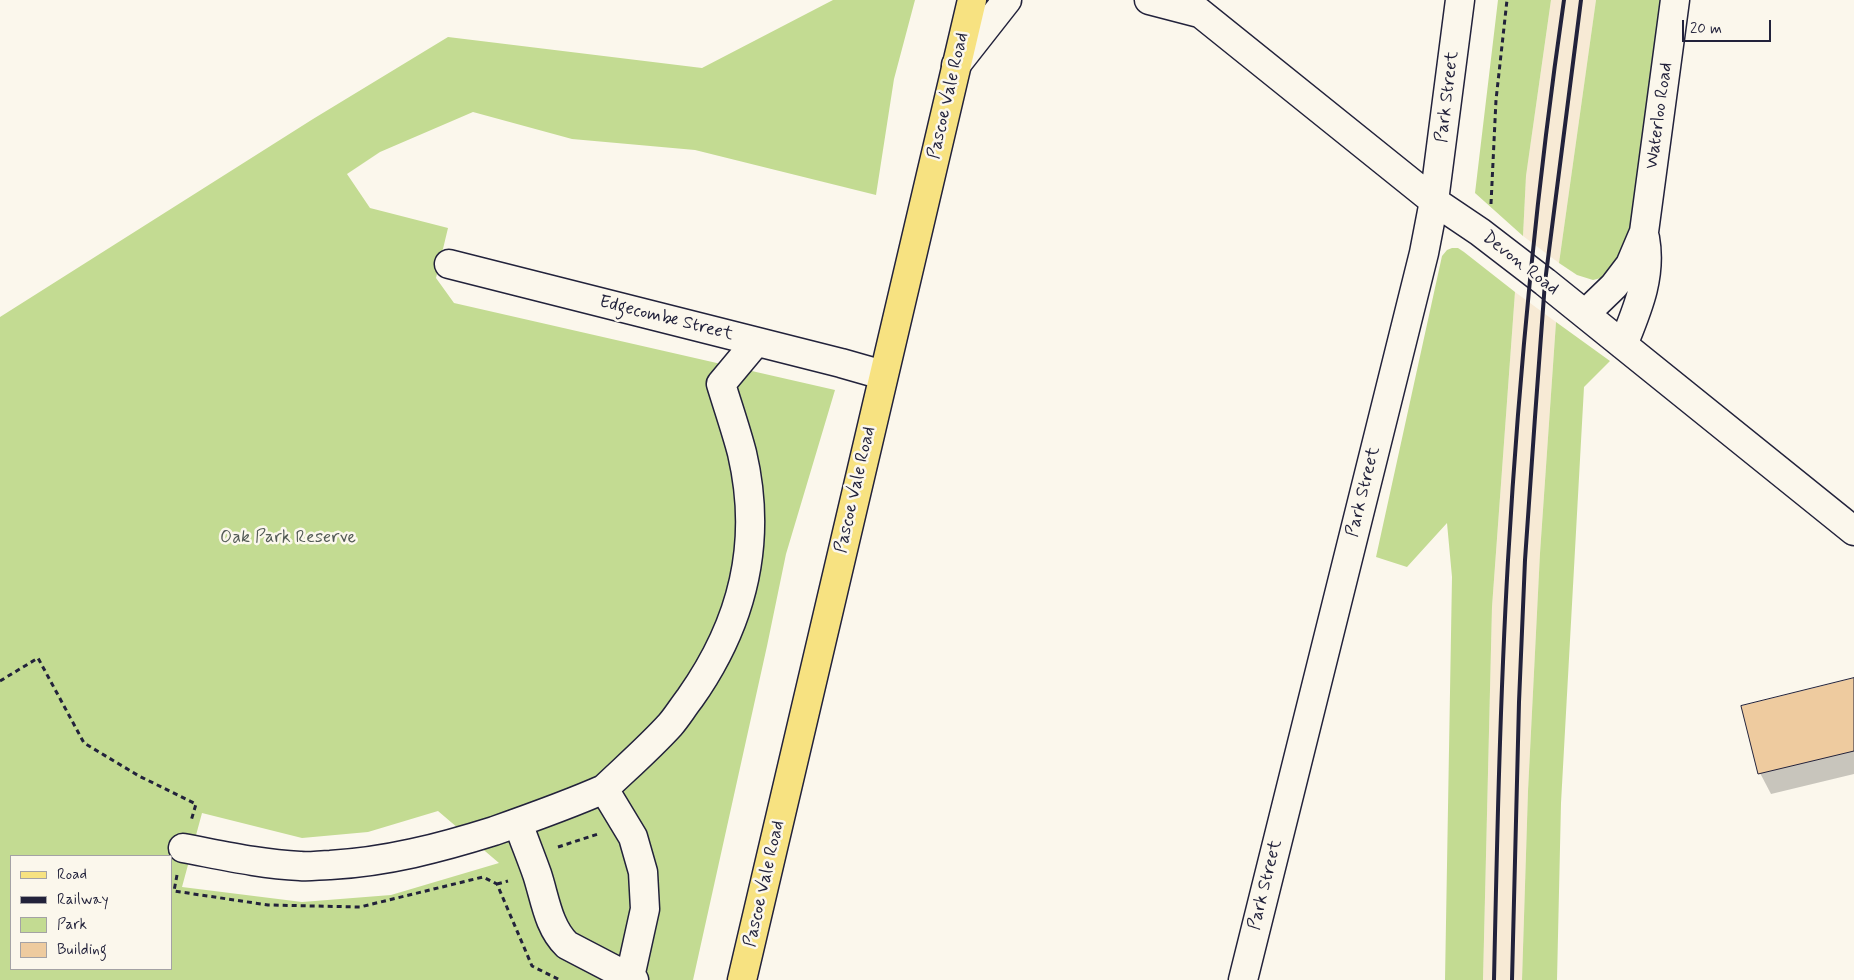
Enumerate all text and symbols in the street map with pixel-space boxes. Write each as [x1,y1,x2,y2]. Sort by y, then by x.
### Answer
scale bar [1684,10,1773,42]
text: 20 m [1690,19,1722,39]
street label: Pascoe Vale Road [924,31,974,161]
street label: Park Street [1432,50,1464,144]
street label: Waterloo Road [1642,61,1678,171]
street label: Devon Road [1477,227,1563,301]
street label: Edgecombe Street [597,292,735,346]
street label: Pascoe Vale Road [831,425,881,555]
street label: Park Street [1342,445,1386,539]
park label: Oak Park Reserve [220,527,356,549]
street label: Pascoe Vale Road [740,819,790,949]
street label: Park Street [1244,838,1288,932]
legend [10,855,172,970]
text: Road [57,865,87,885]
text: Railway [57,890,109,910]
text: Park [57,915,87,935]
text: Building [57,940,107,960]

